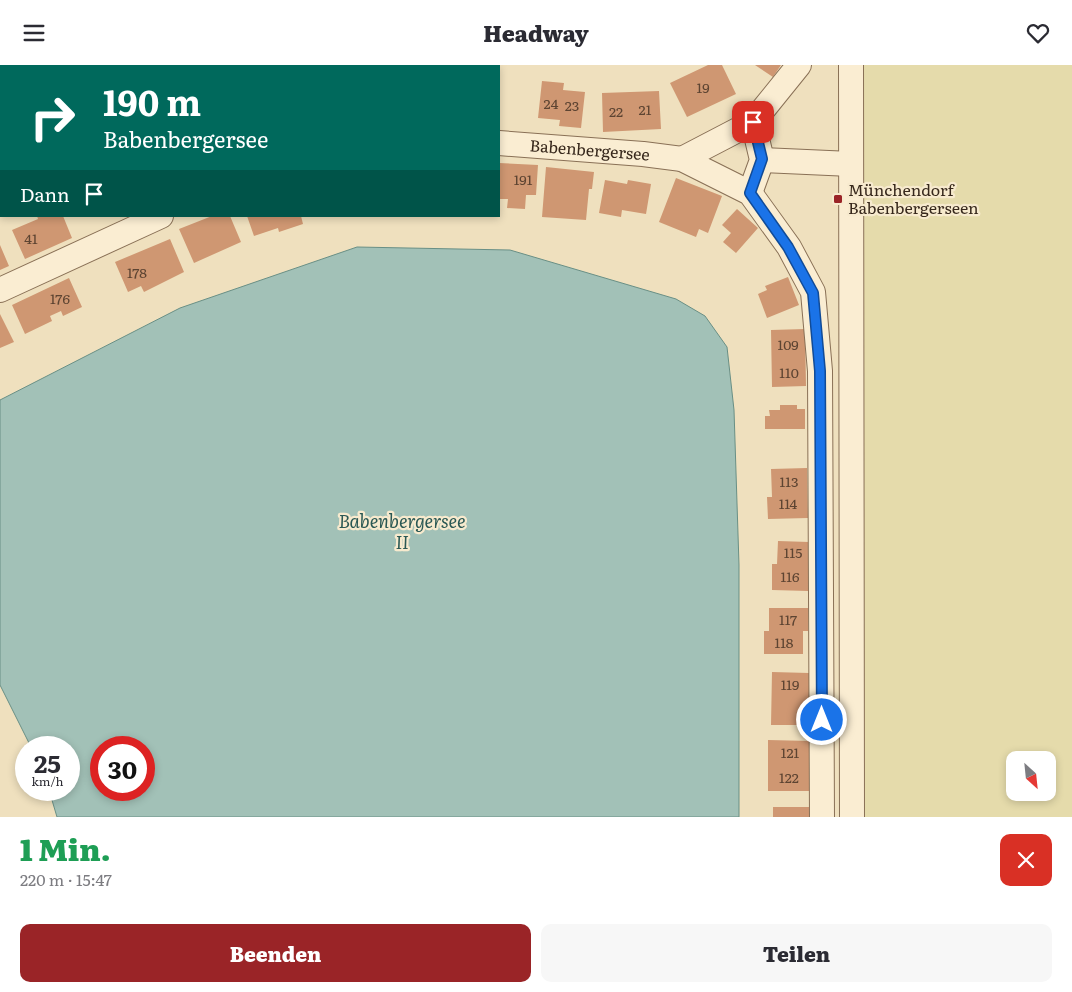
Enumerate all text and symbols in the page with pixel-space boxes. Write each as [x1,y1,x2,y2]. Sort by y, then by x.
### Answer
text: Headway [483,16,589,49]
icon: menu [20,19,48,47]
icon: heart [1024,19,1052,47]
text: 190 m [103,75,201,127]
house number: 19 [696,77,710,97]
icon: right [20,85,85,150]
house number: 24 [544,93,559,113]
house number: 23 [565,95,579,115]
house number: 21 [639,99,652,119]
house number: 22 [609,101,623,121]
pin [732,101,774,143]
icon: arrive [739,108,767,136]
text: Babenbergersee [103,122,268,155]
street label: Babenbergersee [529,132,651,166]
house number: 191 [514,169,533,189]
place label: Münchendorf Babenbergerseen [848,177,979,219]
text: Dann [20,180,70,208]
icon: arrive [80,180,108,208]
marker: Münchendorf Babenbergerseen [832,193,844,205]
house number: 41 [24,228,38,248]
house number: 178 [127,262,147,282]
house number: 176 [50,288,70,308]
house number: 109 [777,334,799,354]
house number: 110 [779,362,799,382]
house number: 113 [780,471,798,491]
house number: 114 [779,493,798,513]
water label: Babenbergersee II [339,507,466,555]
house number: 115 [784,542,802,562]
house number: 116 [781,566,800,586]
house number: 117 [779,609,797,629]
house number: 118 [774,632,794,652]
house number: 119 [781,674,799,694]
position arrow [795,693,847,745]
speed limit sign: 30 [90,736,155,801]
house number: 121 [781,742,800,762]
text: 25 [34,744,61,781]
north arrow [1006,751,1056,801]
map controls [1006,751,1056,801]
house number: 122 [779,767,799,787]
text: km/h [32,772,63,790]
text: 1 Min. [20,826,111,870]
button: close [1000,834,1052,886]
text: 220 m · 15:47 [20,867,112,891]
button: Beenden [20,924,531,982]
button: Teilen [541,924,1052,982]

